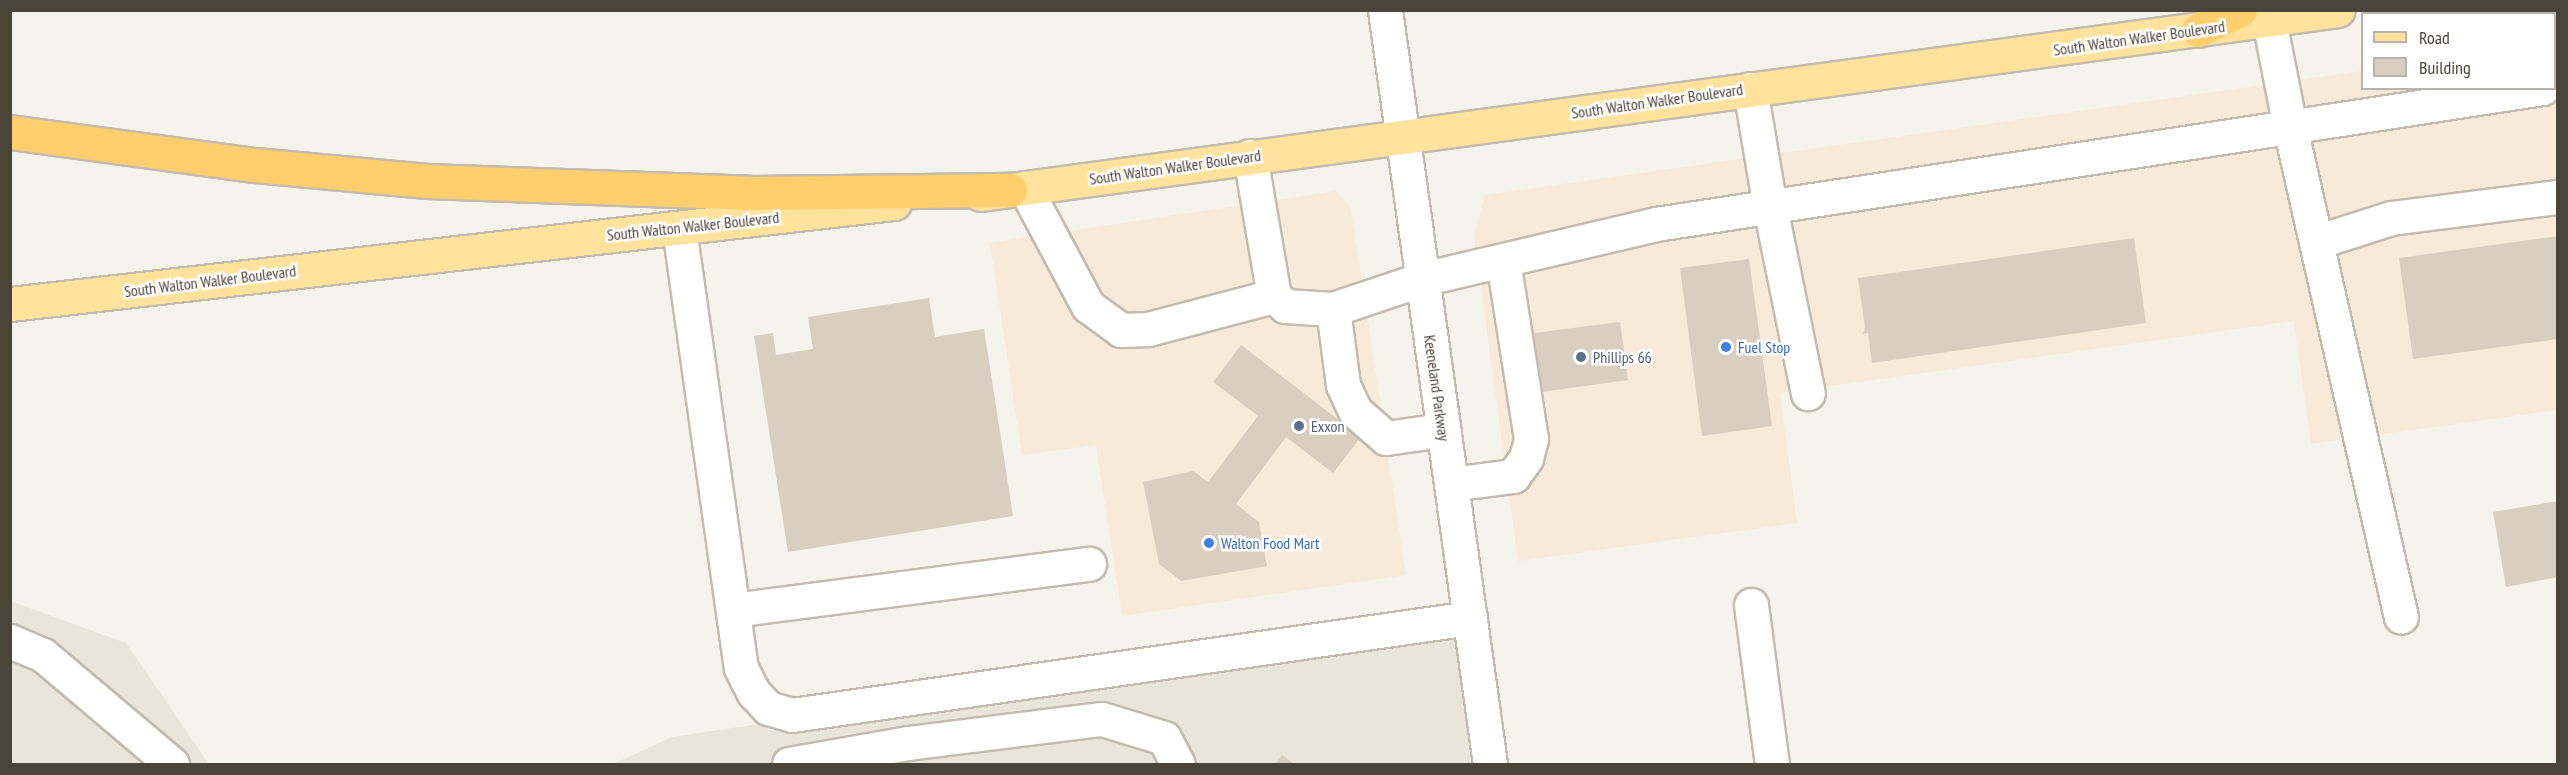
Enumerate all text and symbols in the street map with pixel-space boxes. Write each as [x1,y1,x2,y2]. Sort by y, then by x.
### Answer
legend [2361,12,2556,90]
street label: South Walton Walker Boulevard [2052,16,2226,60]
text: Road [2419,26,2450,49]
text: Building [2419,56,2471,79]
street label: South Walton Walker Boulevard [1570,79,1744,123]
street label: South Walton Walker Boulevard [1088,145,1262,189]
street label: South Walton Walker Boulevard [606,207,780,245]
street label: South Walton Walker Boulevard [123,261,297,301]
street label: Keeneland Parkway [1420,334,1454,442]
place label: Fuel Stop [1738,337,1790,357]
marker: Fuel Stop [1719,340,1733,354]
place label: Phillips 66 [1593,347,1652,367]
marker: Phillips 66 [1574,350,1588,364]
place label: Exxon [1311,416,1344,436]
marker: Exxon [1292,419,1306,433]
place label: Walton Food Mart [1221,533,1319,553]
marker: Walton Food Mart [1202,536,1216,550]

